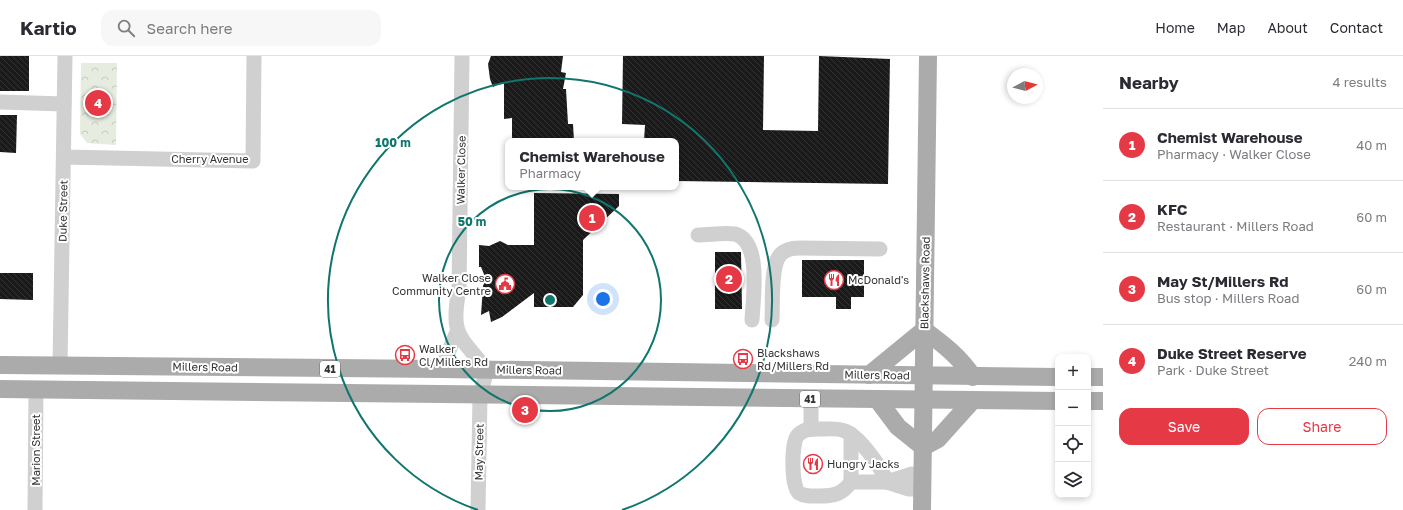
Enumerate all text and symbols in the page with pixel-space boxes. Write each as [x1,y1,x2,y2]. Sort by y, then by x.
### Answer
search box [101,10,381,46]
text: Kartio [20,16,77,39]
icon: search [115,17,137,39]
text: Search here [147,19,233,37]
text: Home [1155,19,1195,36]
text: Map [1217,19,1245,36]
text: About [1267,19,1308,36]
text: Contact [1330,19,1383,36]
north arrow [1007,68,1043,104]
text: Nearby [1119,72,1179,93]
text: 4 results [1333,74,1387,90]
pin: 4 [85,88,111,118]
text: Chemist Warehouse [1157,128,1303,146]
text: 100 m [375,135,411,150]
street label: Walker Close [453,135,468,205]
text: 1 [1129,137,1135,153]
text: 40 m [1356,137,1387,153]
popup [505,138,679,190]
text: Pharmacy · Walker Close [1157,146,1311,162]
text: Chemist Warehouse [519,147,665,165]
street label: Cherry Avenue [171,152,249,165]
text: Pharmacy [519,165,581,181]
street label: Duke Street [55,180,70,242]
text: KFC [1157,200,1187,218]
pin: 1 [579,203,605,233]
text: 2 [1128,209,1136,225]
text: 60 m [1356,209,1387,225]
text: 50 m [458,214,486,229]
text: Restaurant · Millers Road [1157,218,1314,234]
street label: Blackshaws Road [917,237,932,329]
pin: 2 [716,264,742,294]
restaurant icon: McDonald's [823,269,845,291]
place label: Walker Close Community Centre [392,271,491,297]
text: May St/Millers Rd [1157,272,1288,290]
public building icon: Walker Close Community Centre [494,273,516,295]
place label: McDonald's [848,273,909,286]
text: 3 [1128,281,1136,297]
text: 60 m [1356,281,1387,297]
your location [593,289,613,309]
text: Bus stop · Millers Road [1157,290,1299,306]
centre of rings [543,293,557,307]
place label: Walker Cl/Millers Rd [419,342,488,368]
bus stop icon: Walker Cl/Millers Rd [394,344,416,366]
text: Duke Street Reserve [1157,344,1307,362]
place label: Blackshaws Rd/Millers Rd [757,346,829,372]
bus stop icon: Blackshaws Rd/Millers Rd [732,348,754,370]
text: 4 [1128,353,1136,369]
text: 240 m [1349,353,1387,369]
map controls [1055,354,1091,498]
button: + [1055,354,1091,390]
street label: Millers Road [172,359,238,374]
road number: 41 [320,361,340,377]
street label: Millers Road [496,362,562,377]
text: Park · Duke Street [1157,362,1269,378]
street label: Millers Road [844,367,910,382]
button: − [1055,390,1091,426]
road number: 41 [800,391,820,407]
pin: 3 [512,395,538,425]
button: Save [1119,408,1249,445]
button: Share [1257,408,1387,445]
street label: Marion Street [29,414,42,486]
street label: May Street [472,423,485,481]
button: locate [1055,426,1091,462]
restaurant icon: Hungry Jacks [802,453,824,475]
place label: Hungry Jacks [827,457,900,470]
button: layers [1055,462,1091,498]

